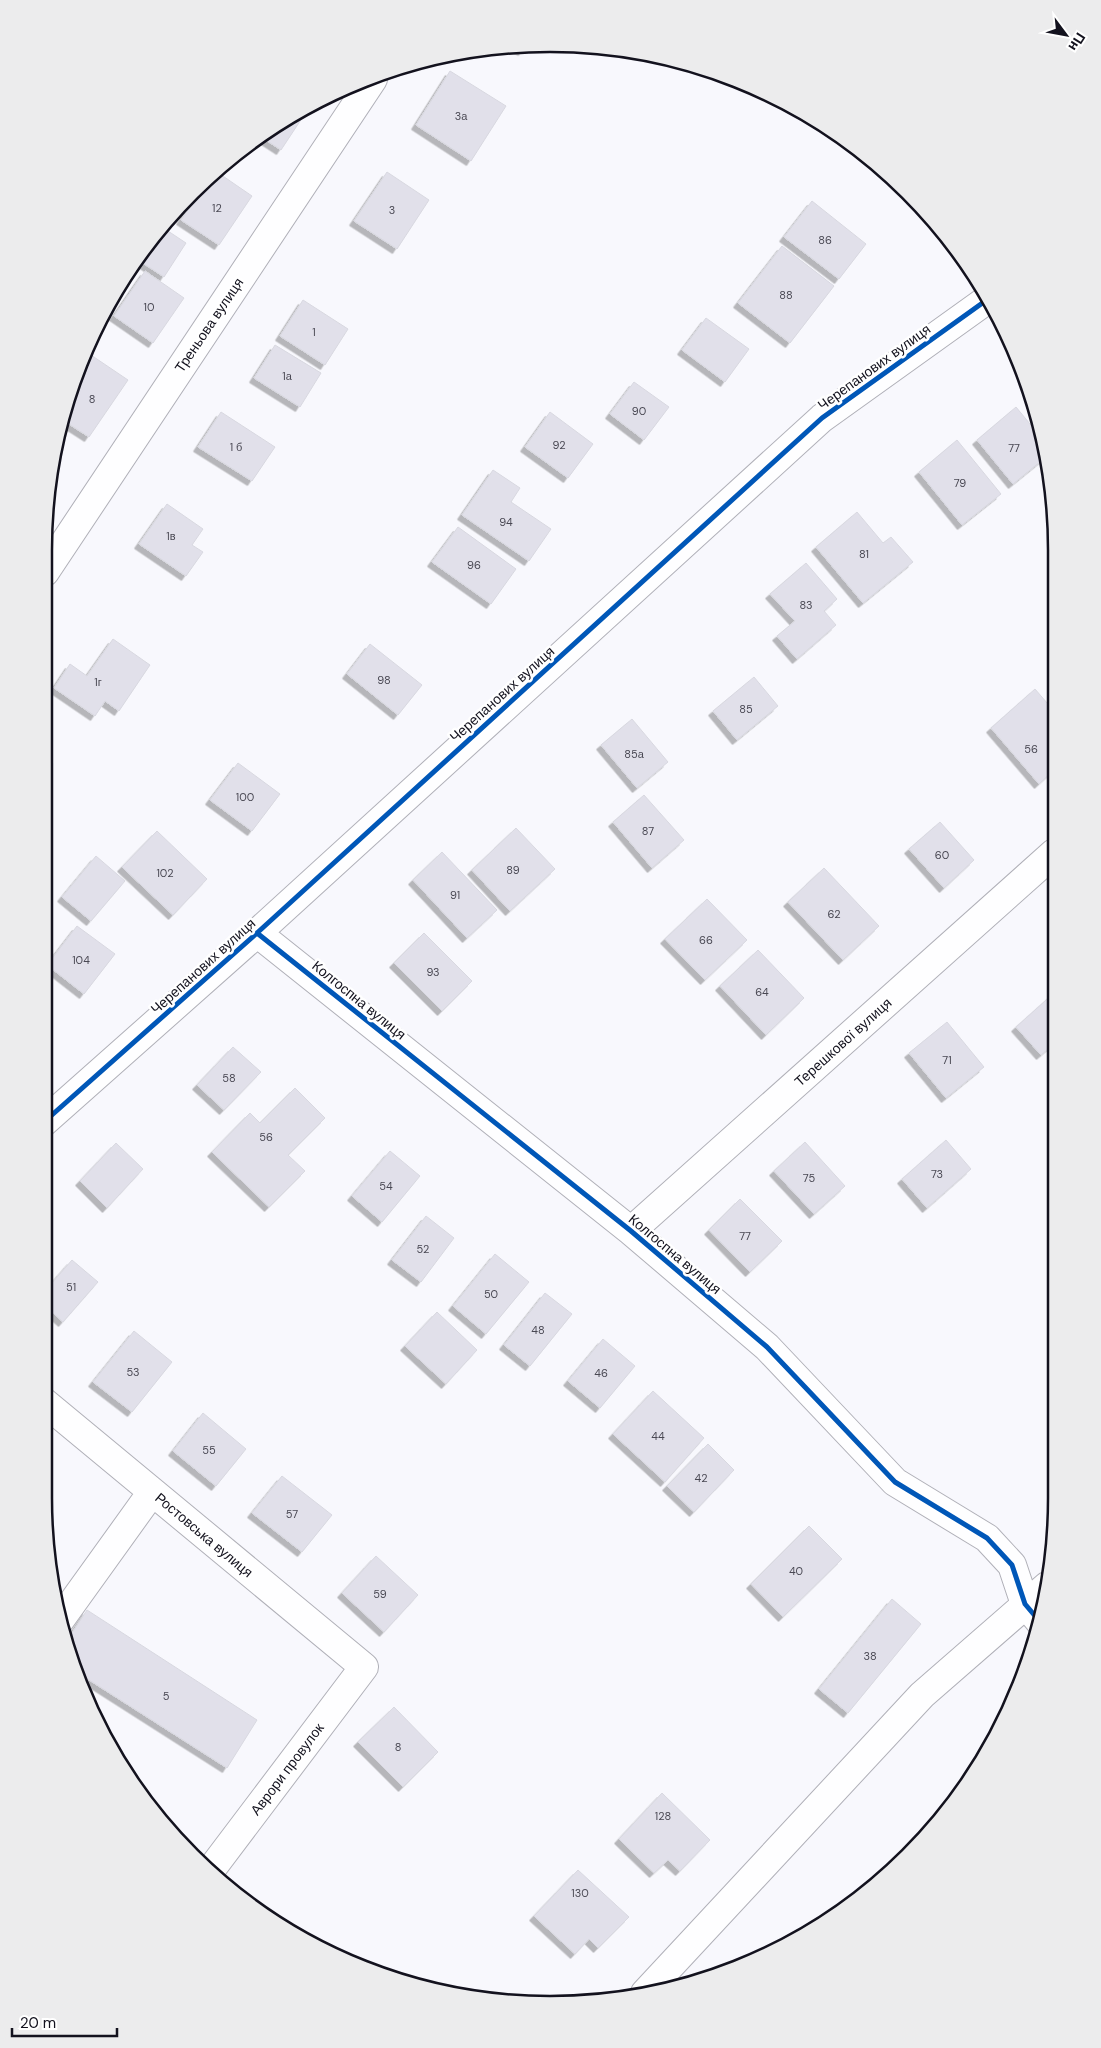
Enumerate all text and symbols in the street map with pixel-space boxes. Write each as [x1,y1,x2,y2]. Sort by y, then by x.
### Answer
north arrow [1041,10,1091,60]
text: Пн [1064,29,1090,55]
house number: 3а [455,109,468,123]
house number: 12 [212,201,222,215]
house number: 3 [389,203,395,217]
house number: 86 [818,233,832,247]
street label: Треньова вулиця [171,274,247,376]
house number: 88 [779,288,793,302]
house number: 10 [144,300,154,314]
street label: Черепанових вулиця [814,320,934,414]
house number: 1 [312,325,316,339]
house number: 1а [282,369,293,383]
house number: 8 [89,392,95,406]
house number: 90 [632,404,646,418]
house number: 92 [552,438,566,452]
house number: 1 б [230,440,242,454]
house number: 77 [1008,441,1020,455]
house number: 79 [954,476,966,490]
house number: 94 [499,515,513,529]
house number: 1в [166,529,176,543]
house number: 81 [859,547,869,561]
house number: 96 [467,558,481,572]
house number: 83 [799,598,813,612]
street label: Черепанових вулиця [446,642,558,746]
house number: 98 [377,673,391,687]
house number: 1г [94,675,102,689]
house number: 85 [739,702,753,716]
house number: 56 [1024,742,1038,756]
house number: 85а [624,747,645,761]
house number: 100 [236,790,254,804]
house number: 87 [642,824,654,838]
house number: 60 [935,848,949,862]
house number: 89 [506,863,520,877]
house number: 102 [156,866,174,880]
house number: 91 [450,888,460,902]
house number: 62 [828,907,840,921]
street label: Черепанових вулиця [147,914,259,1018]
house number: 66 [699,933,713,947]
house number: 104 [72,953,90,967]
street label: Колгоспна вулиця [308,957,410,1043]
house number: 93 [426,965,440,979]
house number: 64 [755,985,769,999]
street label: Терешкової вулиця [791,994,895,1090]
house number: 71 [942,1053,952,1067]
house number: 58 [222,1071,236,1085]
house number: 56 [259,1130,273,1144]
house number: 73 [931,1167,943,1181]
house number: 75 [803,1171,815,1185]
house number: 54 [379,1179,393,1193]
street label: Колгоспна вулиця [625,1210,725,1298]
house number: 77 [739,1229,751,1243]
house number: 52 [417,1242,429,1256]
house number: 51 [66,1280,76,1294]
house number: 50 [484,1287,498,1301]
house number: 48 [531,1323,545,1337]
house number: 53 [126,1365,140,1379]
house number: 46 [594,1366,608,1380]
house number: 44 [651,1429,665,1443]
house number: 55 [202,1443,216,1457]
house number: 42 [694,1471,708,1485]
street label: Ростовська вулиця [151,1489,257,1581]
house number: 57 [286,1507,298,1521]
house number: 40 [789,1564,803,1578]
house number: 59 [373,1587,387,1601]
house number: 38 [863,1649,877,1663]
house number: 5 [163,1689,170,1703]
street label: Аврори провулок [246,1719,328,1819]
house number: 8 [395,1740,401,1754]
house number: 128 [655,1809,671,1823]
house number: 130 [571,1886,589,1900]
scale bar [12,2006,118,2038]
text: 20 m [20,2013,56,2033]

